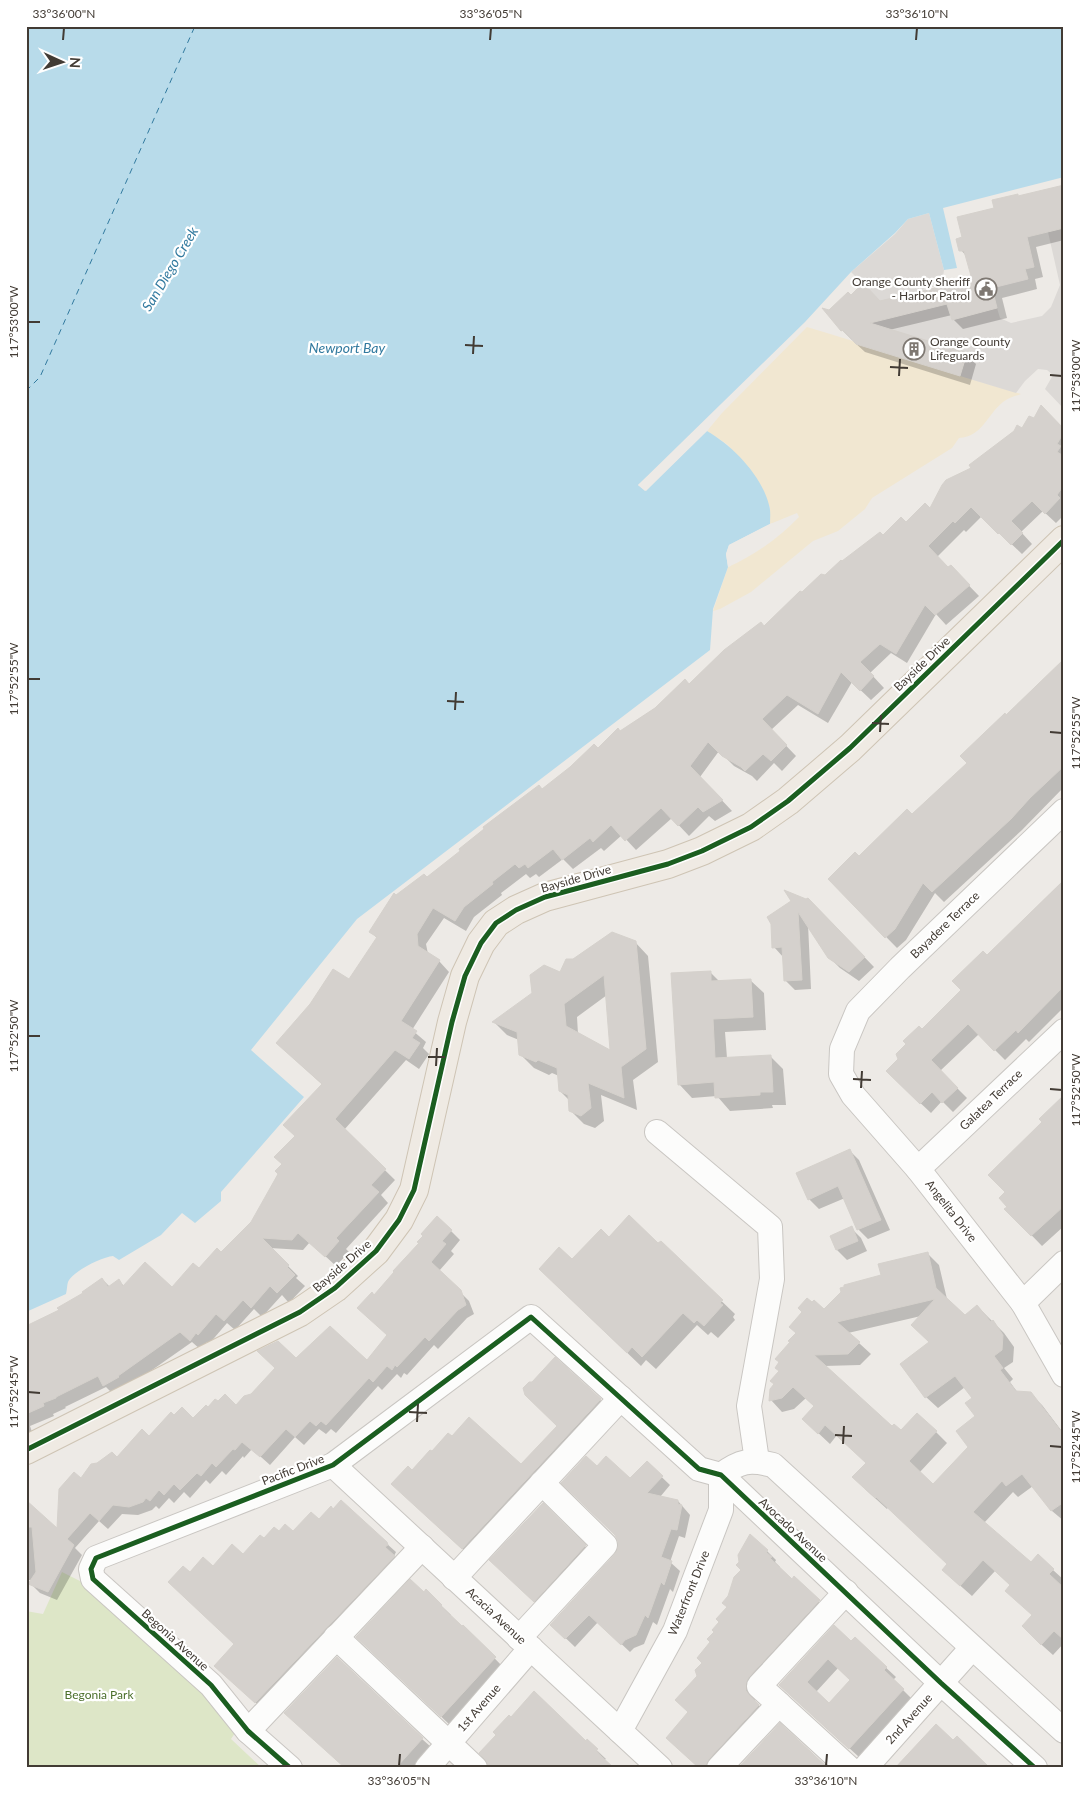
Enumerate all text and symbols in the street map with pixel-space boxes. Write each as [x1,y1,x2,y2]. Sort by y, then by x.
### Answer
text: 33°36'00"N [33,6,95,21]
text: 33°36'05"N [460,6,522,21]
text: 33°36'10"N [886,6,948,21]
north arrow [38,38,88,88]
text: N [67,57,84,69]
water label: San Diego Creek [138,223,202,314]
place label: Orange County Sheriff - Harbor Patrol [852,274,970,303]
public building icon: Orange County Sheriff - Harbor Patrol [974,277,998,301]
text: 117°53'00"W [6,285,21,359]
place label: Orange County Lifeguards [930,334,1011,363]
building icon: Orange County Lifeguards [902,337,926,361]
water label: Newport Bay [309,339,386,356]
text: 117°53'00"W [1068,339,1083,413]
street label: Bayside Drive [890,633,953,694]
text: 117°52'55"W [6,642,21,716]
text: 117°52'55"W [1068,696,1083,770]
street label: Bayside Drive [539,861,613,896]
street label: Bayadere Terrace [907,888,982,961]
text: 117°52'50"W [6,999,21,1073]
text: 117°52'50"W [1068,1053,1083,1127]
street label: Galatea Terrace [956,1066,1025,1133]
street label: Angelita Drive [922,1177,980,1245]
street label: Bayside Drive [309,1236,374,1295]
text: 117°52'45"W [6,1355,21,1429]
text: 117°52'45"W [1068,1410,1083,1484]
street label: Pacific Drive [259,1451,326,1488]
street label: Avocado Avenue [756,1494,831,1565]
street label: Waterfront Drive [665,1548,712,1638]
street label: Acacia Avenue [463,1584,529,1647]
street label: Begonia Avenue [139,1606,212,1674]
street label: 1st Avenue [454,1681,504,1735]
park label: Begonia Park [64,1687,134,1702]
street label: 2nd Avenue [882,1690,935,1747]
text: 33°36'05"N [368,1773,430,1788]
text: 33°36'10"N [795,1773,857,1788]

